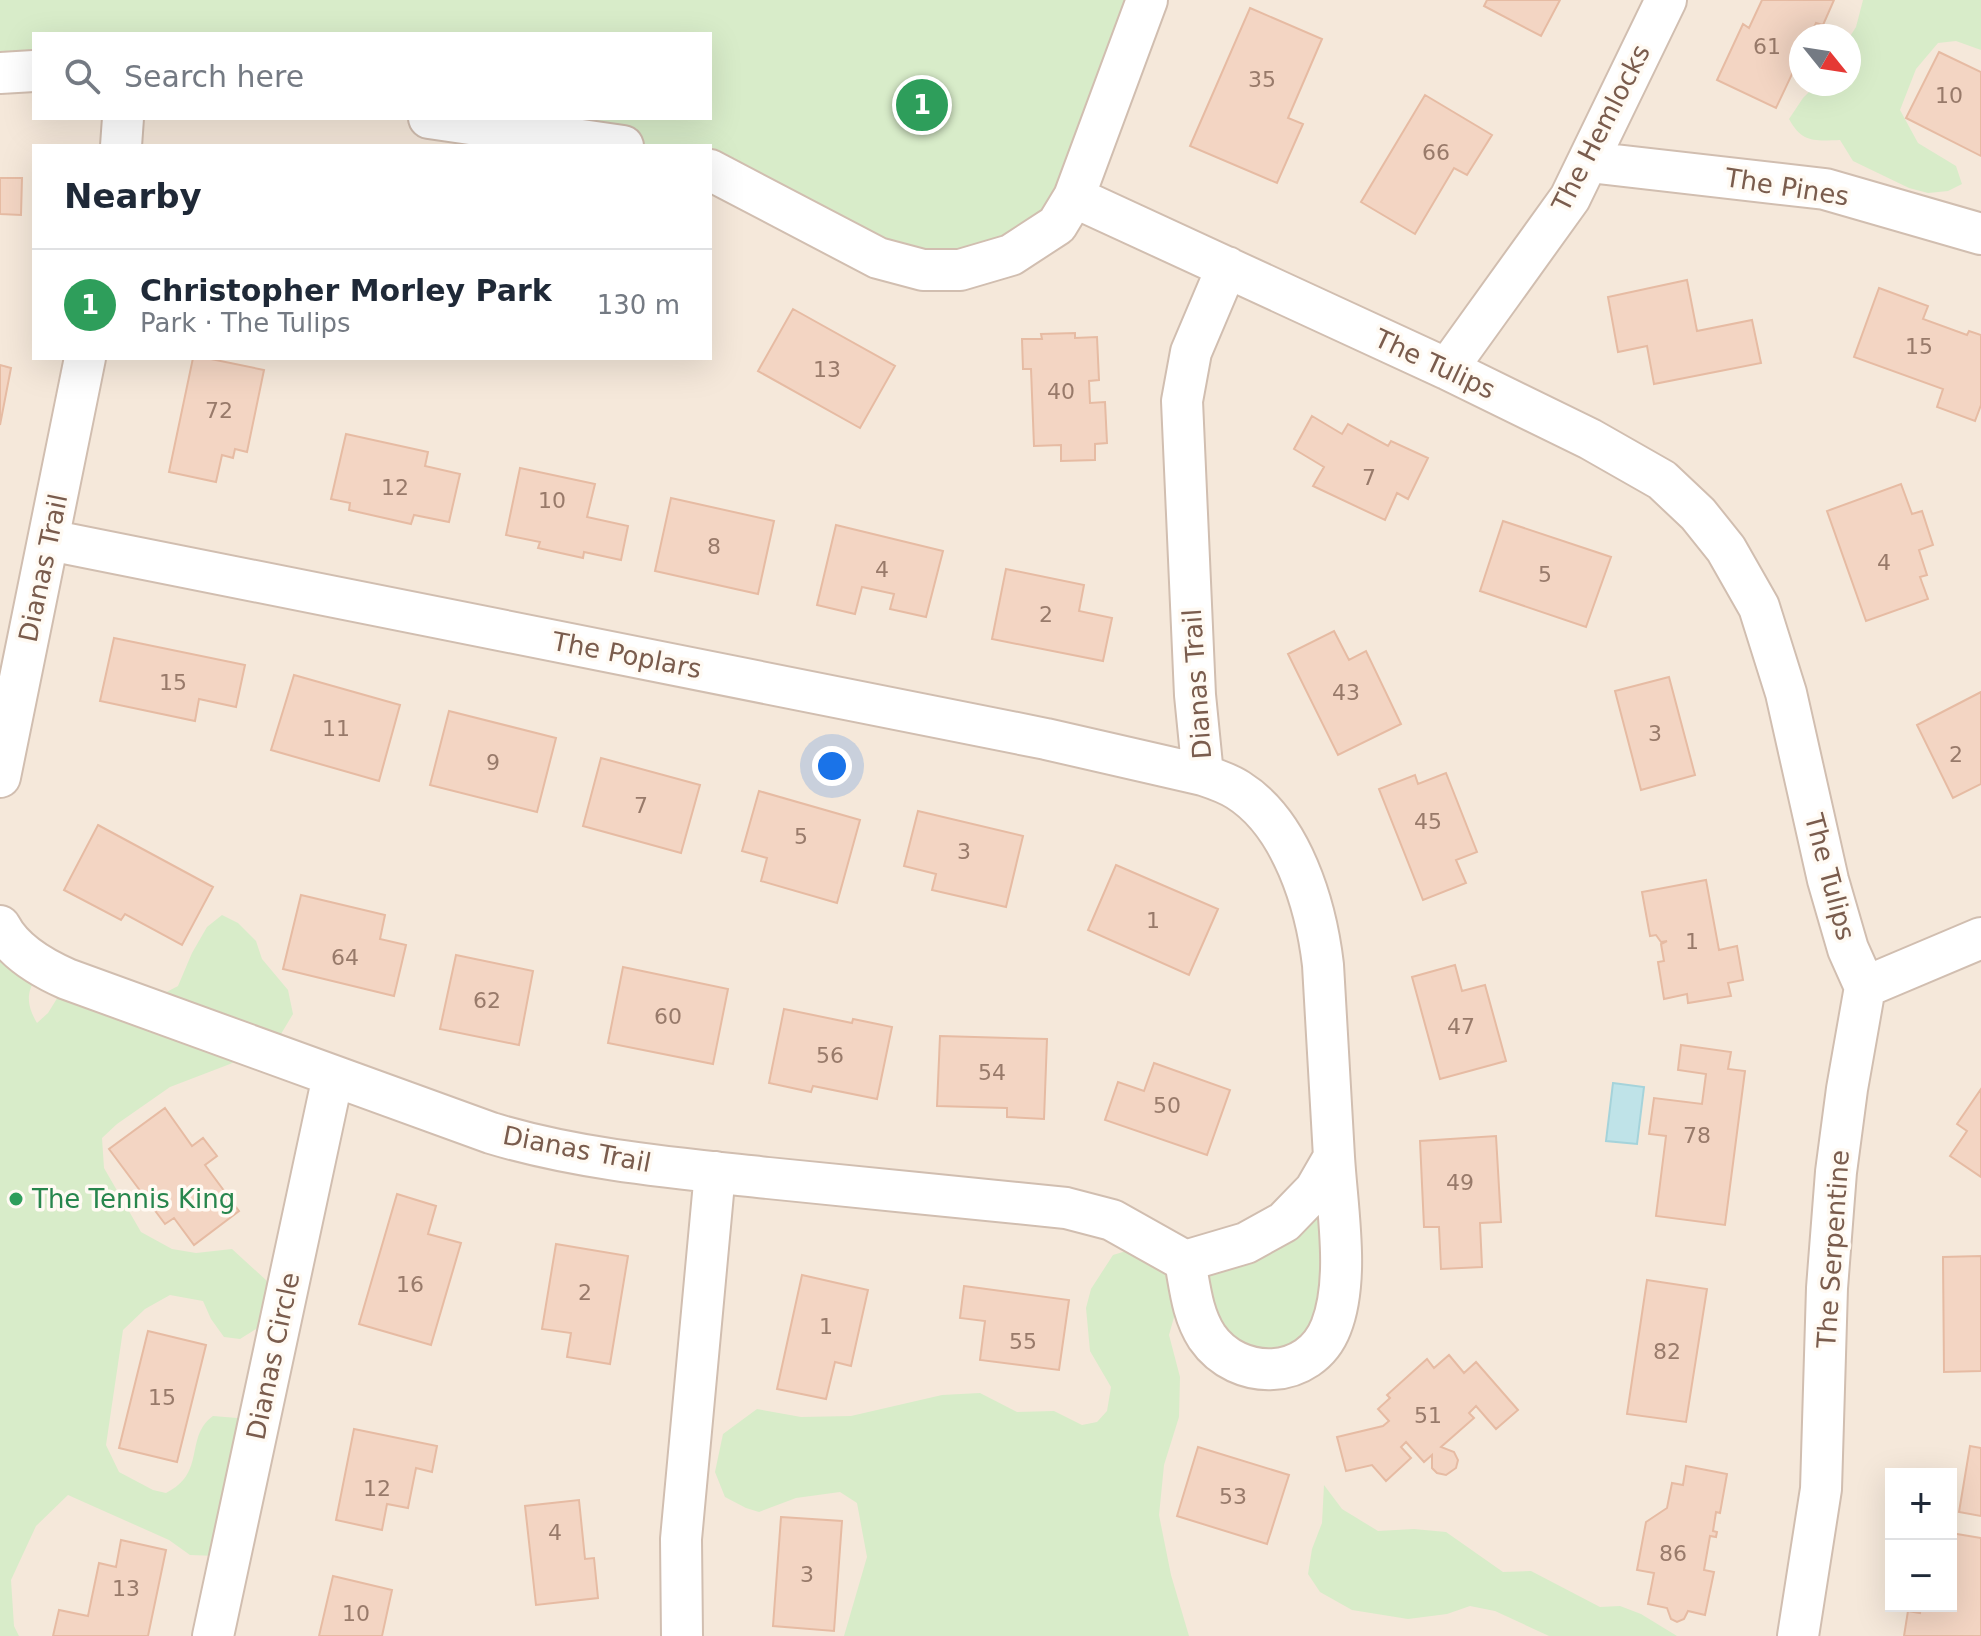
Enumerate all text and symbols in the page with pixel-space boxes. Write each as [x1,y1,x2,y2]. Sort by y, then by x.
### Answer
north arrow [1789,24,1861,96]
search box [32,32,712,120]
house number: 61 [1753,34,1781,59]
street label: The Hemlocks [1546,39,1656,217]
icon: search [60,54,104,98]
text: Search here [124,59,304,94]
house number: 35 [1248,67,1276,92]
pin: 1 [896,75,948,135]
house number: 10 [1935,83,1963,108]
house number: 66 [1422,140,1450,165]
street label: The Pines [1722,162,1851,212]
text: Nearby [64,176,202,216]
text: Christopher Morley Park [140,273,552,308]
text: 1 [81,290,99,320]
text: 130 m [597,290,680,320]
text: Park · The Tulips [140,308,351,338]
street label: The Tulips [1369,323,1500,405]
house number: 15 [1905,334,1933,359]
house number: 13 [813,357,841,382]
house number: 40 [1047,379,1075,404]
house number: 72 [205,398,233,423]
house number: 7 [1362,465,1376,490]
house number: 12 [381,475,409,500]
house number: 10 [538,488,566,513]
street label: Dianas Trail [13,491,73,645]
house number: 8 [707,534,721,559]
house number: 4 [1877,550,1891,575]
house number: 4 [875,557,889,582]
house number: 5 [1538,562,1552,587]
house number: 2 [1039,602,1053,627]
street label: Dianas Trail [1177,608,1217,760]
street label: The Poplars [549,626,704,684]
house number: 15 [159,670,187,695]
house number: 43 [1332,680,1360,705]
house number: 11 [322,716,350,741]
house number: 3 [1648,721,1662,746]
house number: 2 [1949,742,1963,767]
your location [812,746,852,786]
house number: 9 [486,750,500,775]
house number: 7 [634,793,648,818]
house number: 45 [1414,809,1442,834]
street label: The Tulips [1798,810,1861,943]
house number: 5 [794,824,808,849]
house number: 3 [957,839,971,864]
house number: 1 [1146,908,1160,933]
house number: 1 [1685,929,1699,954]
house number: 64 [331,945,359,970]
house number: 62 [473,988,501,1013]
house number: 60 [654,1004,682,1029]
house number: 47 [1447,1014,1475,1039]
house number: 56 [816,1043,844,1068]
house number: 54 [978,1060,1006,1085]
house number: 50 [1153,1093,1181,1118]
street label: Dianas Trail [500,1120,654,1178]
house number: 78 [1683,1123,1711,1148]
street label: The Serpentine [1811,1149,1855,1350]
house number: 49 [1446,1170,1474,1195]
place label: The Tennis King [31,1184,235,1214]
marker: The Tennis King [7,1190,25,1208]
street label: Dianas Circle [241,1270,305,1442]
house number: 16 [396,1272,424,1297]
house number: 2 [578,1280,592,1305]
house number: 1 [819,1314,833,1339]
house number: 55 [1009,1329,1037,1354]
house number: 82 [1653,1339,1681,1364]
house number: 15 [148,1385,176,1410]
house number: 51 [1414,1403,1442,1428]
map controls [1885,1468,1957,1612]
button: + [1885,1468,1957,1540]
house number: 12 [363,1476,391,1501]
house number: 53 [1219,1484,1247,1509]
house number: 4 [548,1520,562,1545]
button: − [1885,1540,1957,1612]
house number: 86 [1659,1541,1687,1566]
house number: 3 [800,1562,814,1587]
house number: 13 [112,1576,140,1601]
house number: 10 [342,1601,370,1626]

